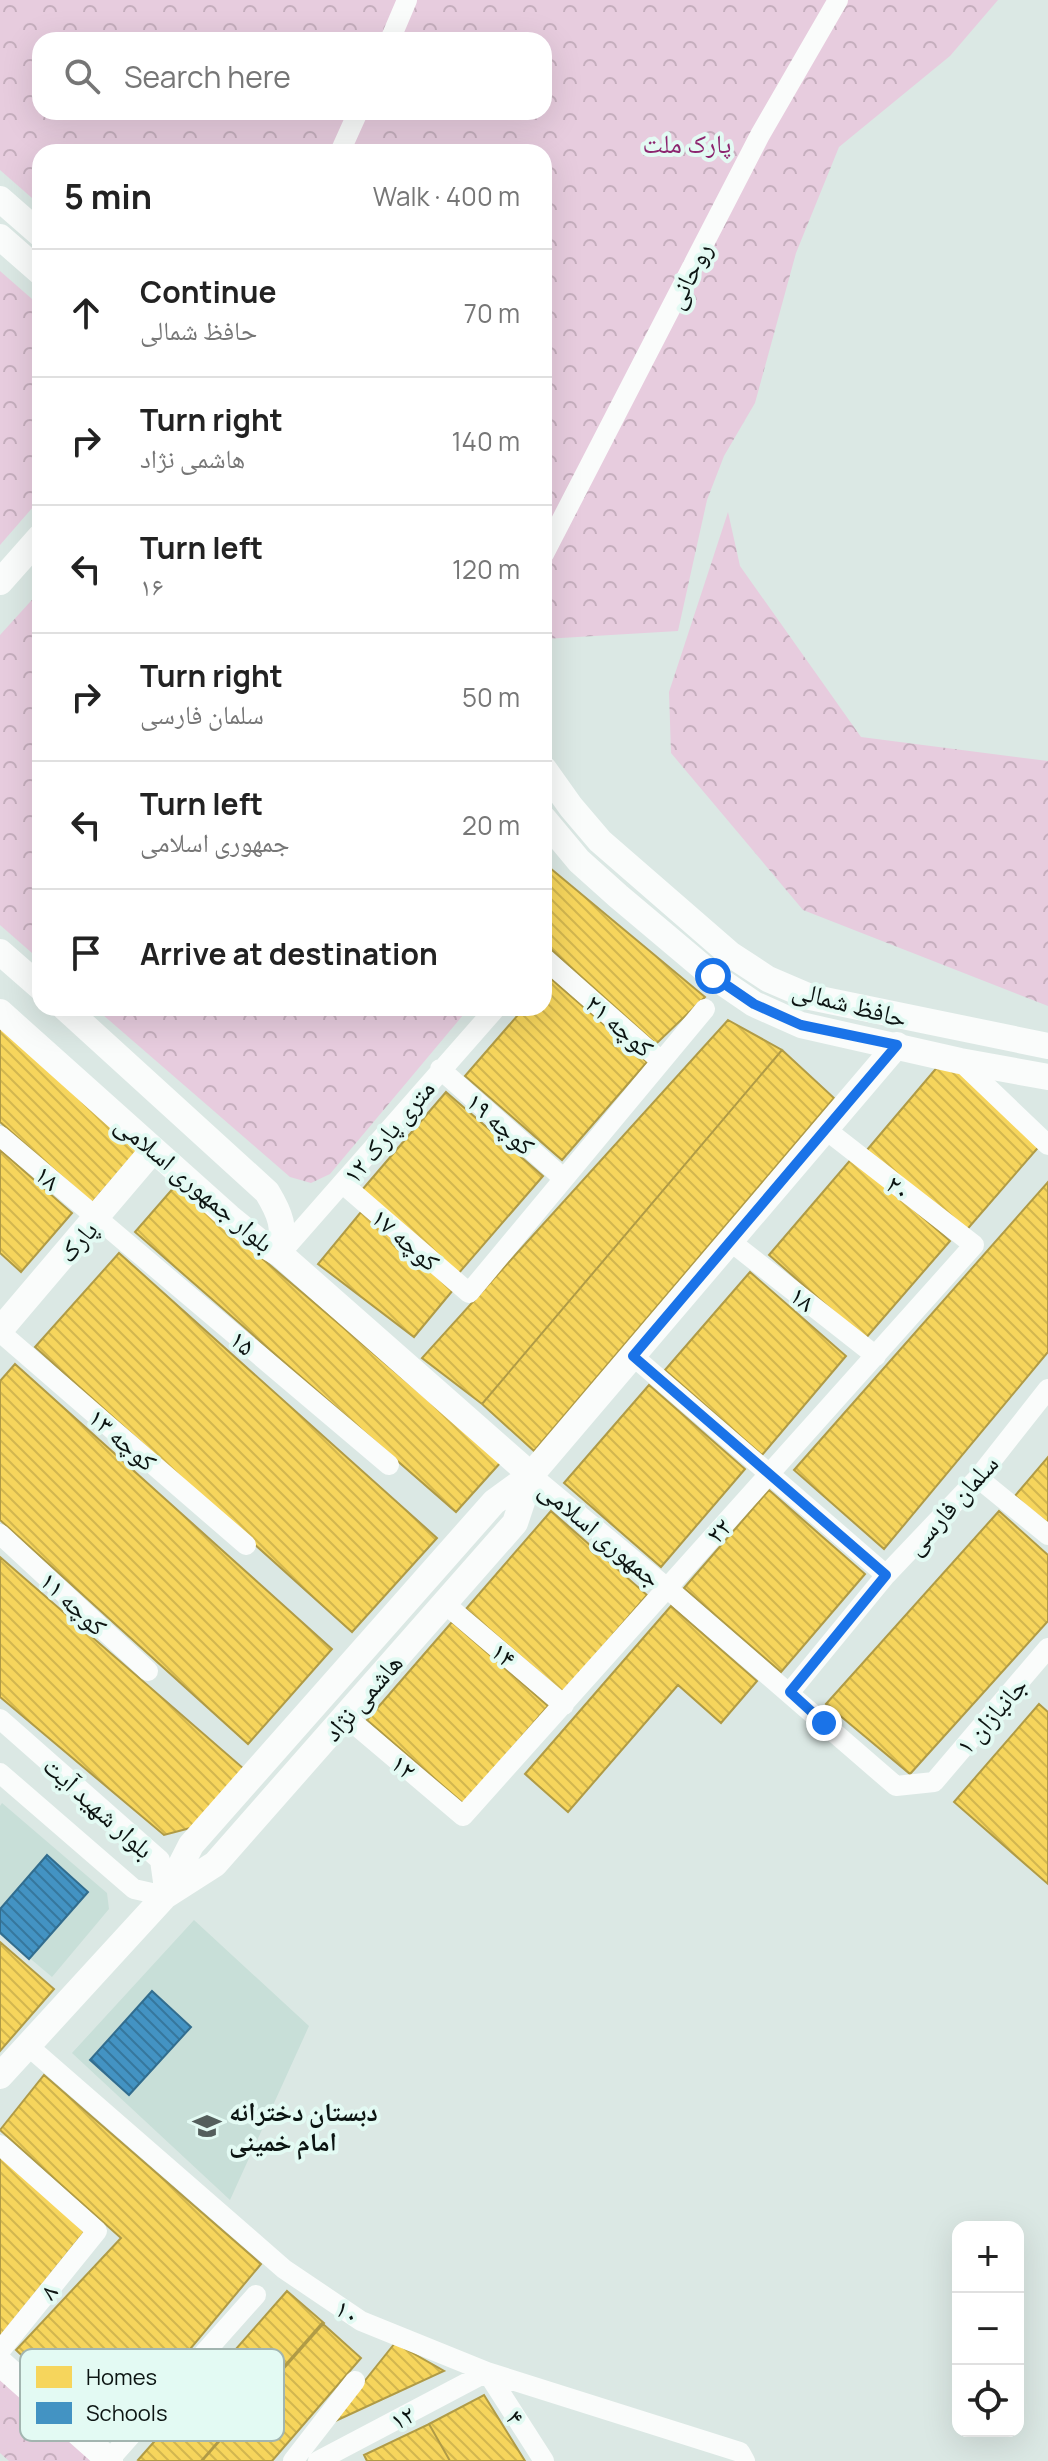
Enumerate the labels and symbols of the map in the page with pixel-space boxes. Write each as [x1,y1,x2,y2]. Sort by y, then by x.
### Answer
park label: پارک ملت [643,125,731,161]
street label: روحانی [656,235,720,315]
route start [695,958,731,994]
street label: حافظ شمالی [789,970,911,1036]
street label: کوچه ۲۱ [578,985,662,1065]
street label: ۱۲ متری پارک [334,1071,442,1191]
street label: کوچه ۱۹ [459,1083,543,1163]
street label: بلوار جمهوری اسلامی [108,1106,282,1260]
street label: ۱۸ [27,1156,69,1198]
street label: ۲۰ [879,1166,919,1208]
street label: کوچه ۱۷ [364,1199,448,1279]
street label: پارک [49,1212,105,1270]
street label: ۱۸ [783,1277,824,1320]
street label: ۱۵ [222,1321,264,1363]
street label: کوچه ۱۳ [81,1399,165,1479]
street label: سلمان فارسی [896,1446,1006,1562]
street label: جمهوری اسلامی [532,1471,670,1595]
street label: ۲۲ [697,1509,739,1551]
street label: کوچه ۱۱ [33,1563,116,1644]
street label: ۱۴ [483,1633,525,1675]
street label: هاشمی نژاد [314,1645,410,1749]
street label: جانبازان ۱ [947,1668,1035,1762]
route end [806,1705,842,1741]
street label: ۱۲ [383,1745,425,1787]
street label: بلوار شهید آیت [36,1748,162,1866]
place label: دبستان دخترانه امام خمینی [229,2093,378,2160]
school or university icon: دبستان دخترانه امام خمینی [192,2111,222,2141]
street label: ۸ [30,2275,66,2307]
street label: ۱۰ [329,2290,367,2332]
legend [20,2349,284,2441]
text: Homes [86,2362,157,2392]
street label: ۱۲ [383,2396,421,2438]
text: Schools [86,2398,168,2428]
street label: ۴ [498,2402,534,2432]

